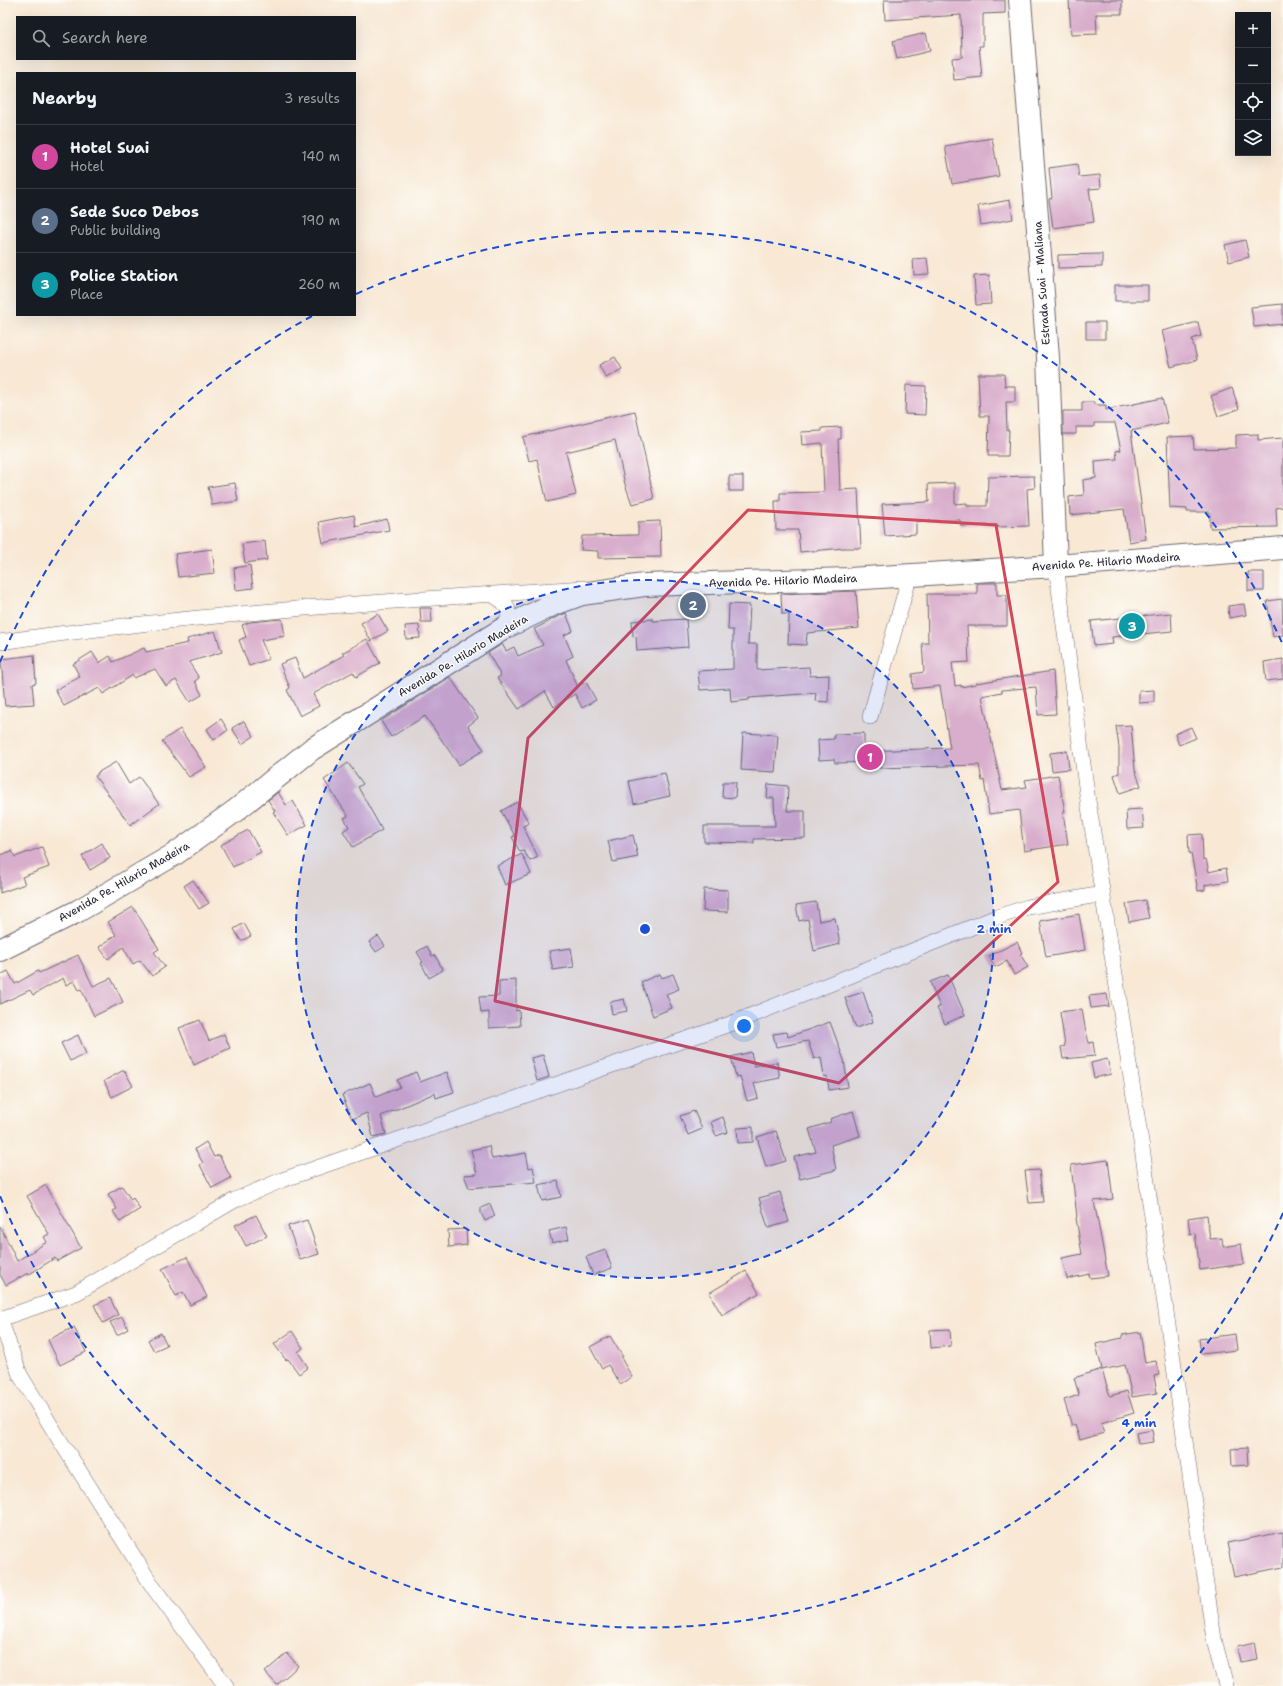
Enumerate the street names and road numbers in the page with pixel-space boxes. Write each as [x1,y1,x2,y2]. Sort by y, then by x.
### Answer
street label: Estrada Suai - Maliana [1030,220,1054,345]
street label: Avenida Pe. Hilario Madeira [1031,549,1181,575]
street label: Avenida Pe. Hilario Madeira [708,571,858,591]
street label: Avenida Pe. Hilario Madeira [395,611,531,701]
street label: Avenida Pe. Hilario Madeira [56,838,192,926]

